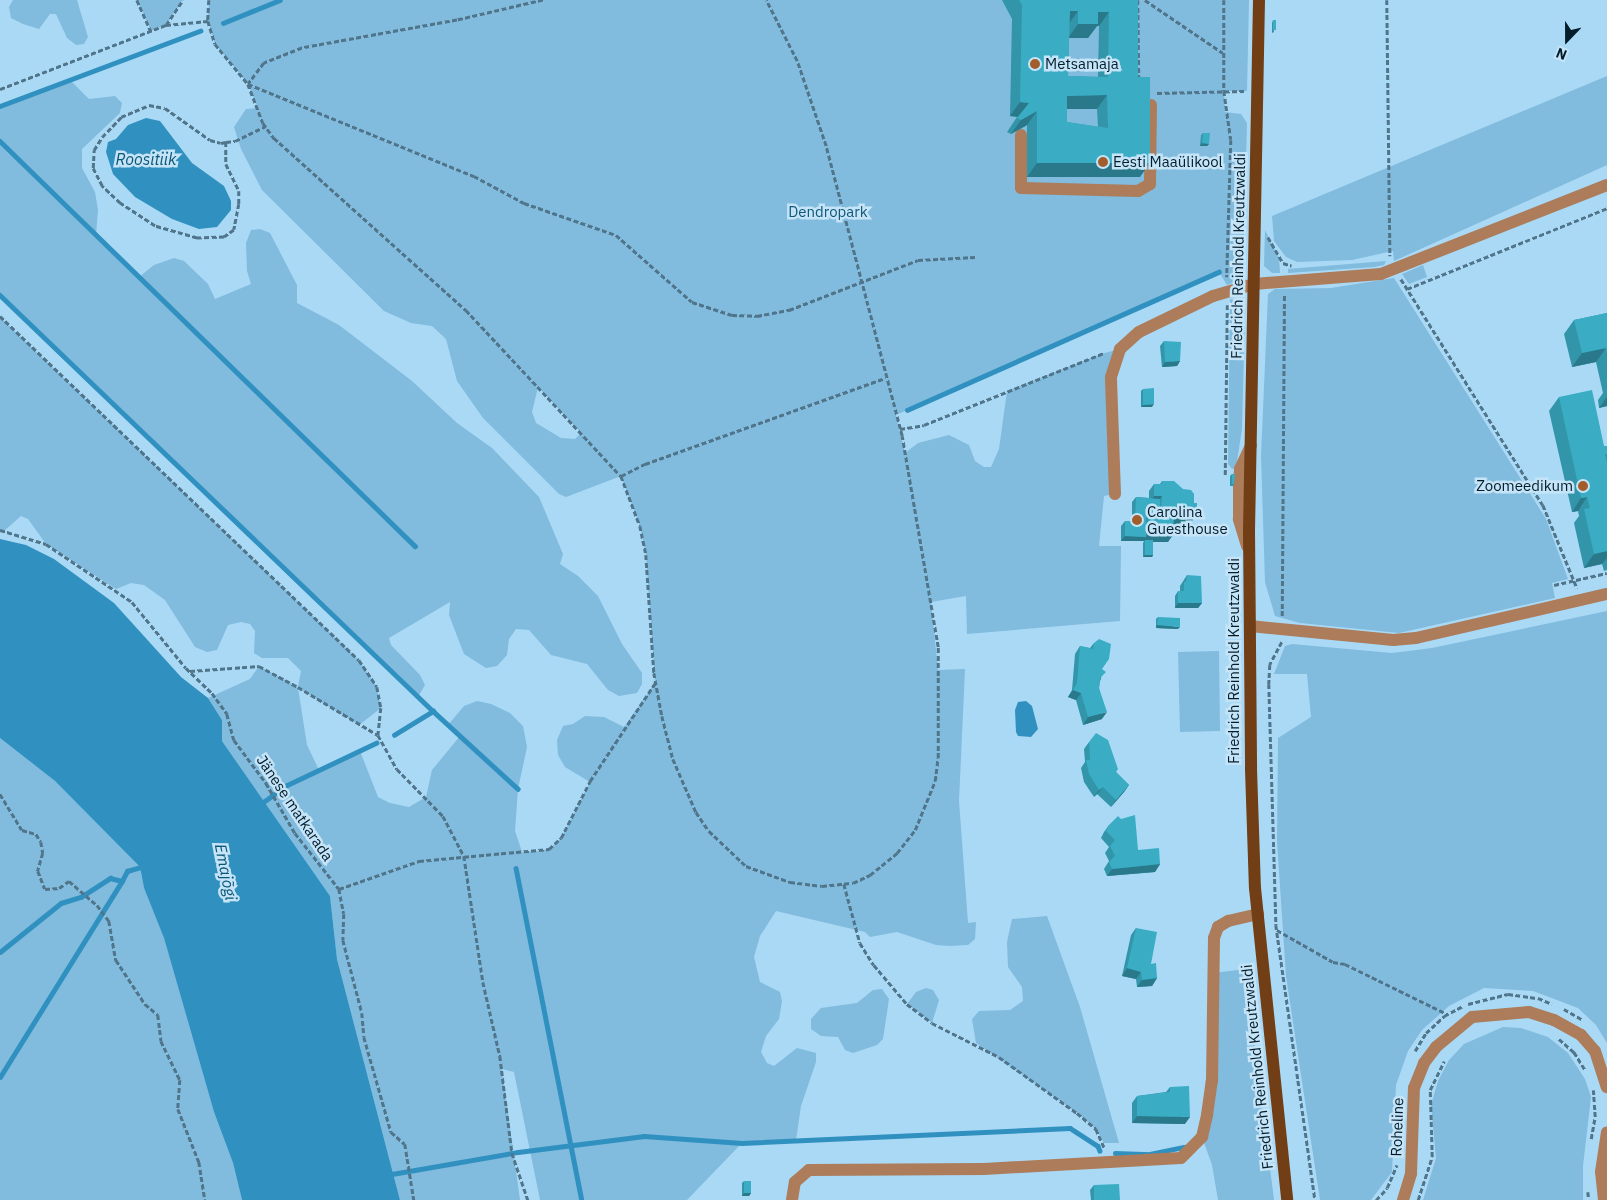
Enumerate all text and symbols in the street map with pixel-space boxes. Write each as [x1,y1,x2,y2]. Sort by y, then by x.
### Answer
north arrow [1542,15,1592,65]
text: N [1553,44,1569,64]
place label: Metsamaja [1045,55,1119,73]
marker: Metsamaja [1029,58,1041,70]
water label: Roositiik [116,149,176,169]
place label: Eesti Maaülikool [1113,153,1223,171]
street label: Friedrich Reinhold Kreutzwaldi [1227,153,1249,359]
marker: Eesti Maaülikool [1097,156,1109,168]
park label: Dendropark [788,203,868,221]
place label: Zoomeedikum [1476,477,1573,495]
marker: Zoomeedikum [1577,480,1589,492]
place label: Carolina Guesthouse [1147,502,1228,537]
marker: Carolina Guesthouse [1131,514,1143,526]
street label: Friedrich Reinhold Kreutzwaldi [1225,558,1243,764]
street label: Jänese matkarada [253,752,337,864]
water label: Emajõgi [211,842,241,902]
street label: Friedrich Reinhold Kreutzwaldi [1237,964,1277,1170]
street label: Roheline [1387,1097,1407,1157]

